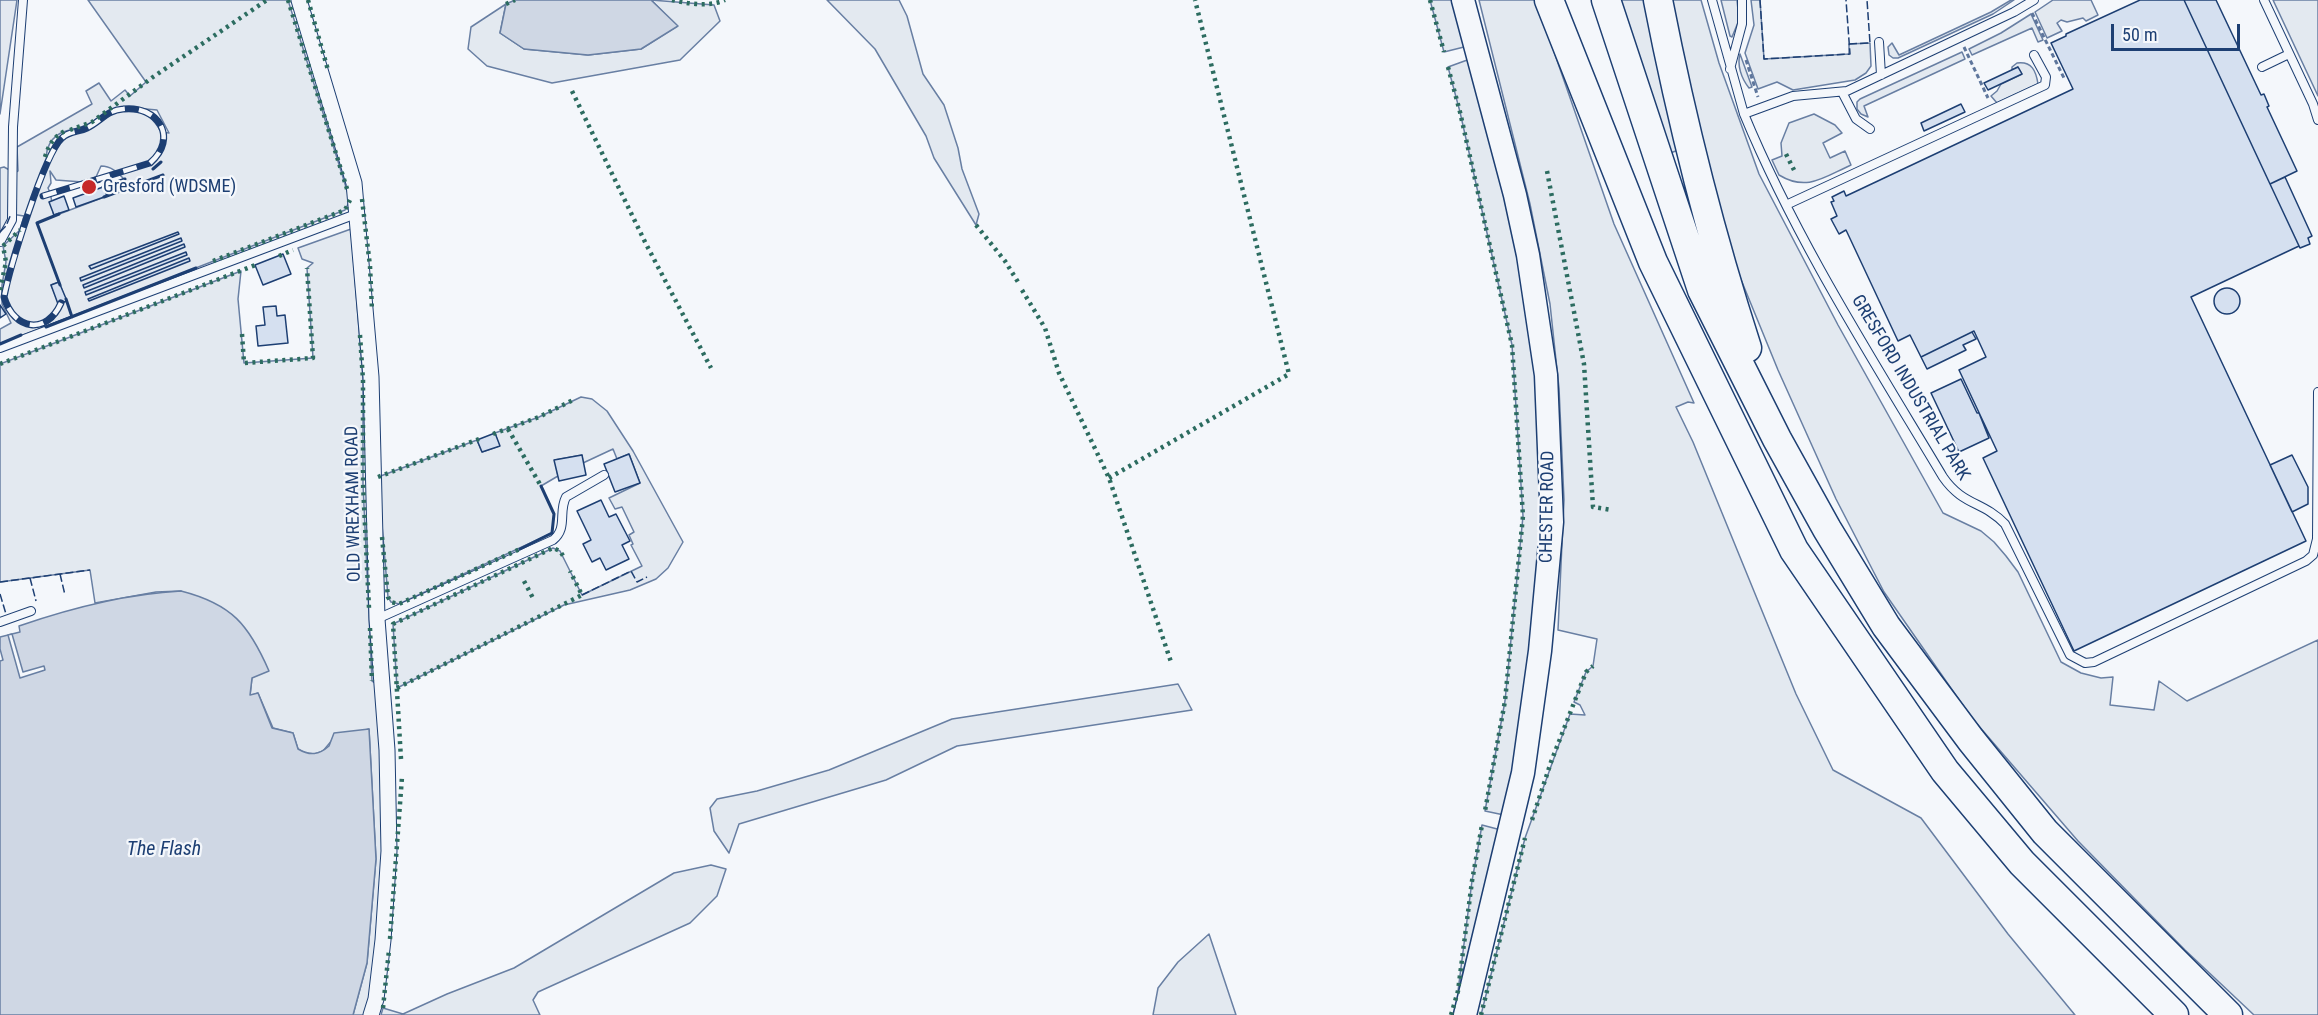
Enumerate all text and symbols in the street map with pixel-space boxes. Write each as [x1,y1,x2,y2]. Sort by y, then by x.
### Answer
scale bar [2114,12,2243,50]
text: 50 m [2122,24,2157,45]
place label: Gresford (WDSME) [103,176,236,198]
marker: Gresford (WDSME) [80,178,98,196]
street label: GRESFORD INDUSTRIAL PARK [1846,291,1974,485]
street label: OLD WREXHAM ROAD [342,426,366,582]
street label: CHESTER ROAD [1536,451,1560,563]
water label: The Flash [127,838,201,862]

